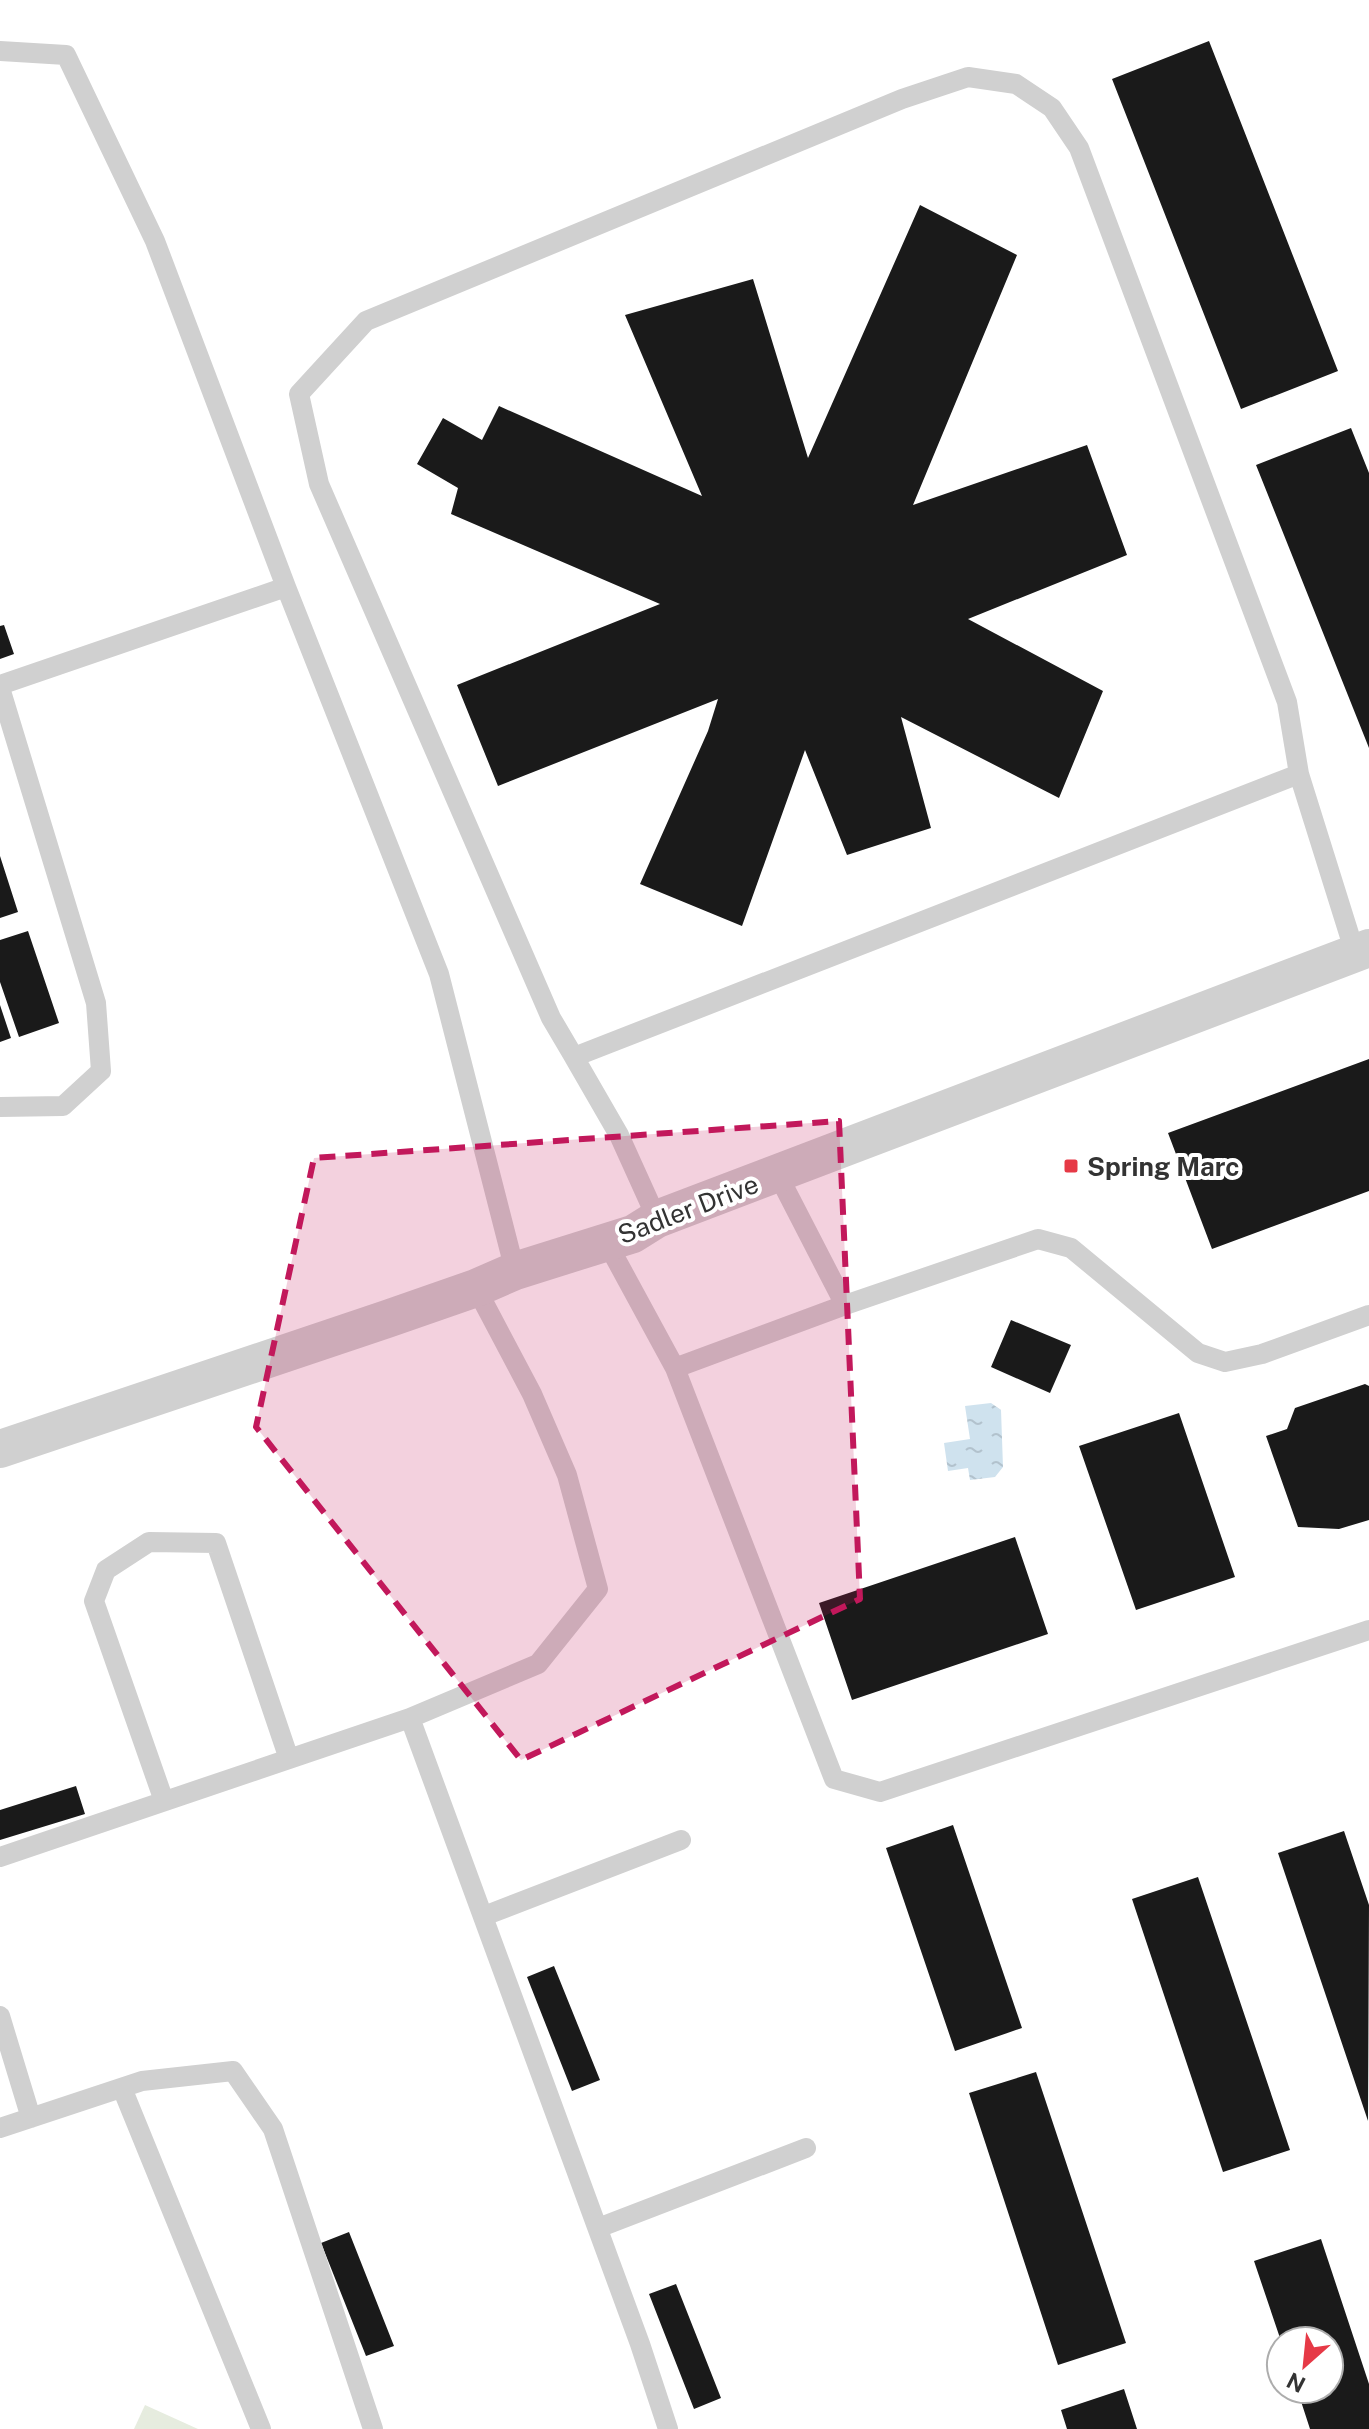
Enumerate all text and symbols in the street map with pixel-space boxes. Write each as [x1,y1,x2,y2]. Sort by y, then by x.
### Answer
place label: Spring Marc [1087,1151,1240,1182]
marker: Spring Marc [1062,1157,1080,1175]
street label: Sadler Drive [613,1168,763,1250]
north arrow [1265,2325,1345,2405]
text: N [1282,2367,1309,2398]

